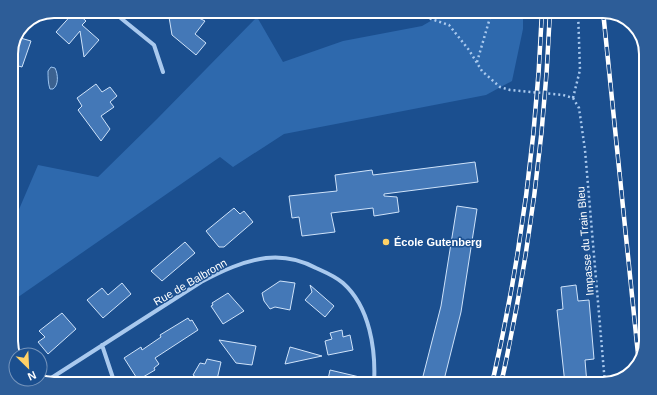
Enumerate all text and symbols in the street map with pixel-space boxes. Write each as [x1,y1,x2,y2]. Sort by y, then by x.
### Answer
street label: Impasse du Train Bleu [574,186,596,296]
place label: École Gutenberg [394,236,482,248]
marker: École Gutenberg [381,237,391,247]
street label: Rue de Balbronn [151,256,229,308]
north arrow [8,347,48,387]
text: N [26,369,38,383]

